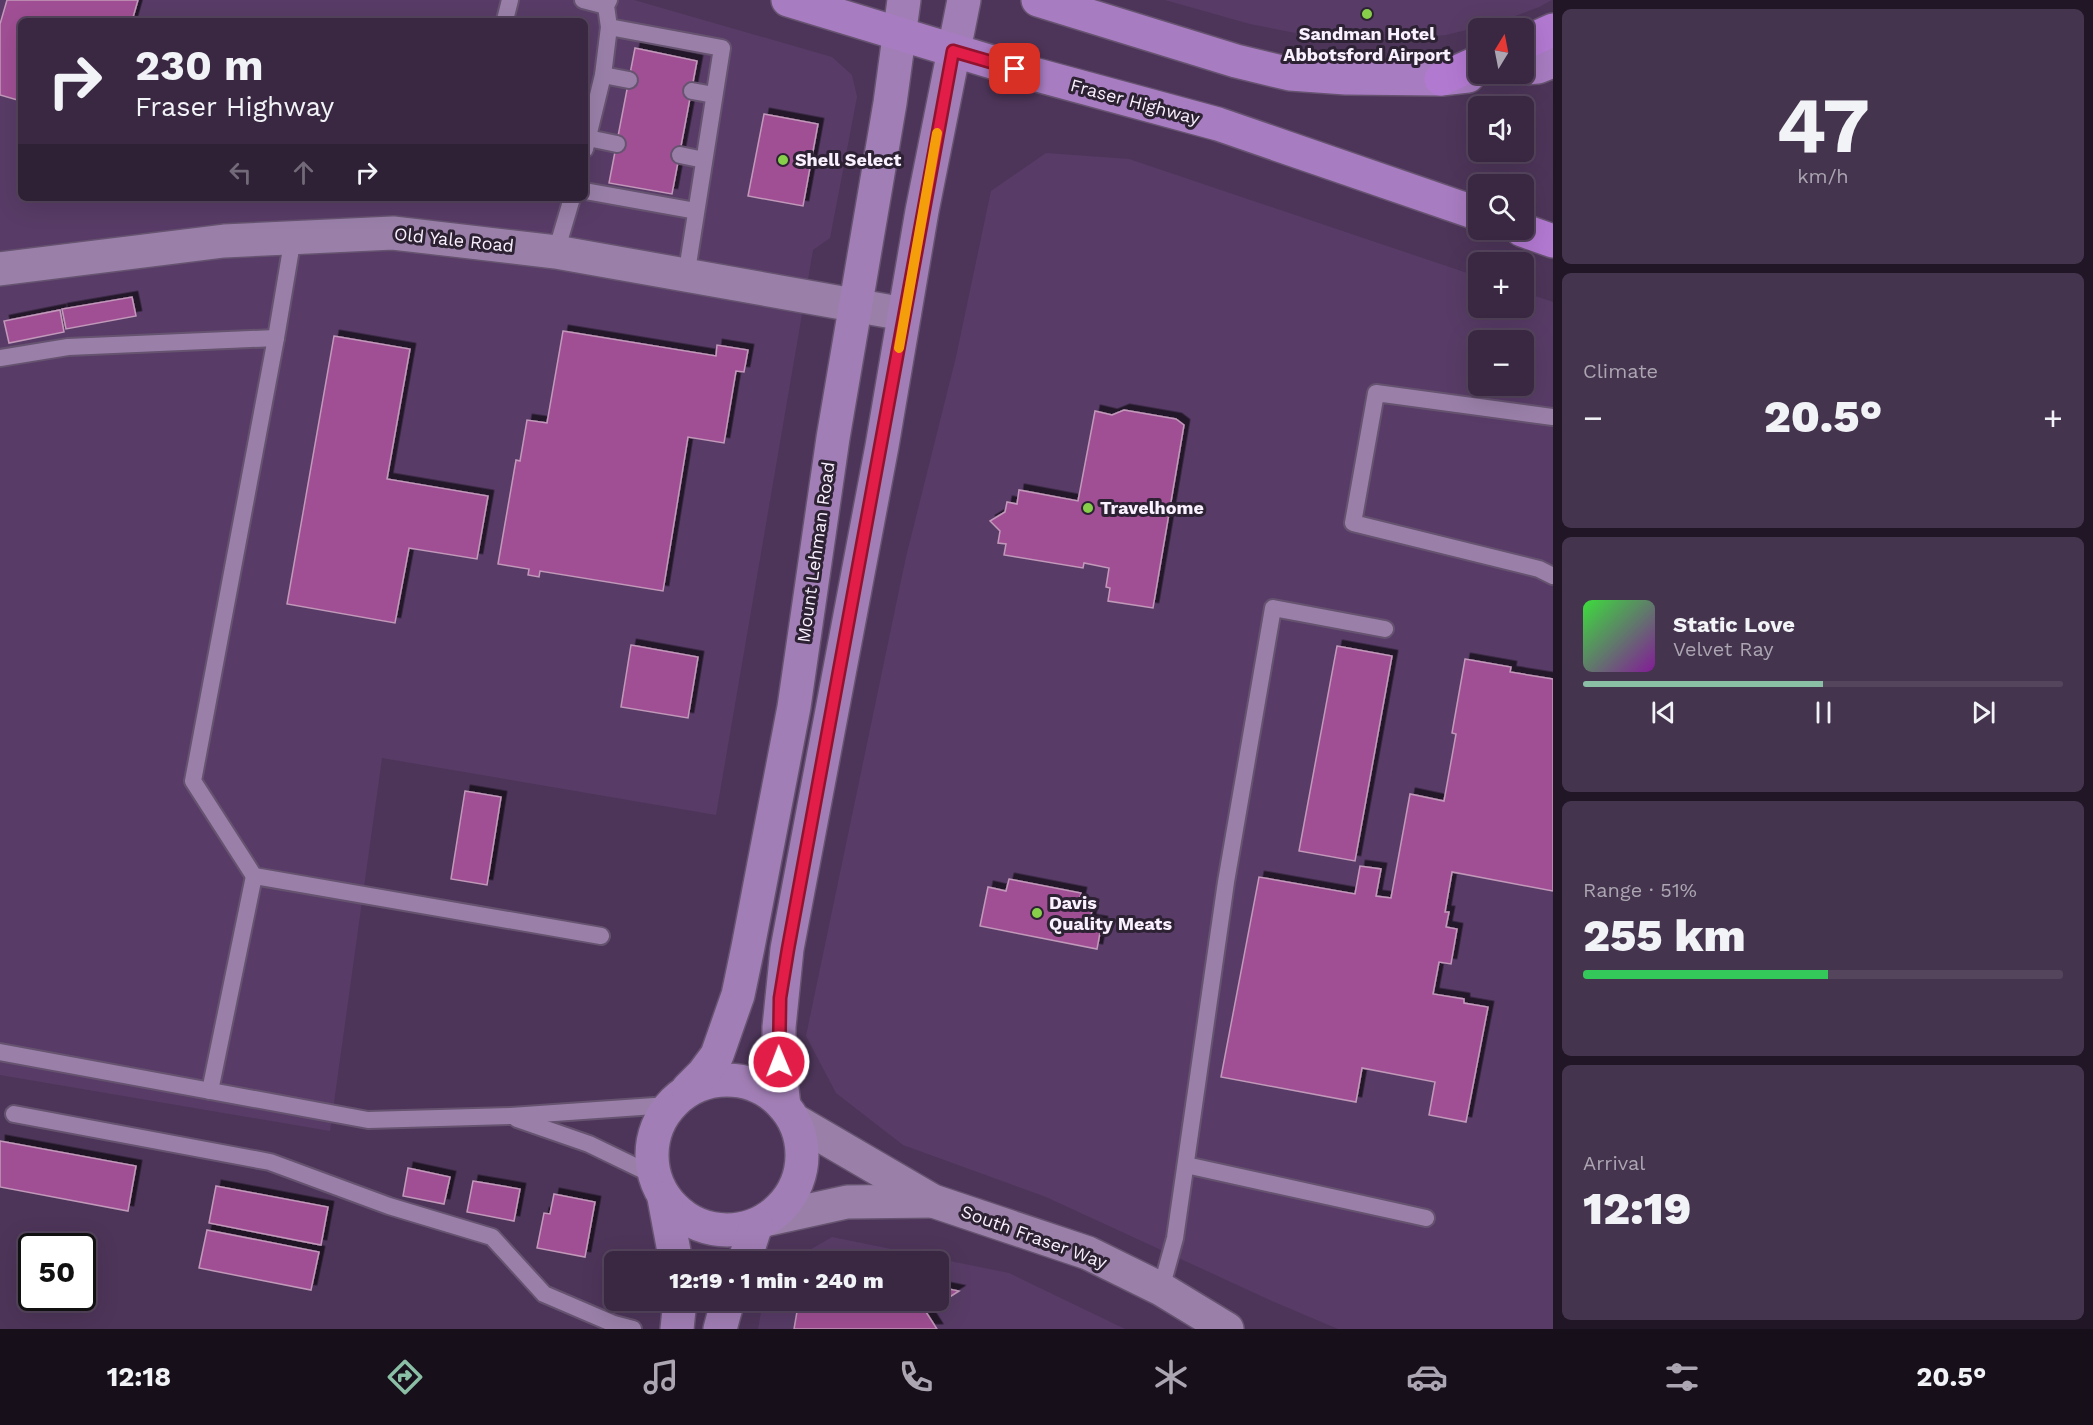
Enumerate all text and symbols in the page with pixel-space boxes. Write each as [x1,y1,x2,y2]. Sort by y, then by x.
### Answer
marker: Sandman Hotel Abbotsford Airport [1360,7,1374,21]
north arrow [1468,18,1534,84]
map controls [1468,18,1534,396]
place label: Sandman Hotel Abbotsford Airport [1283,23,1451,65]
text: 230 m [135,41,264,90]
icon: right [36,42,114,120]
pin [989,43,1040,94]
icon: arrive [998,52,1031,85]
street label: Fraser Highway [1068,74,1203,129]
text: 47 [1776,79,1870,171]
text: Fraser Highway [135,91,334,123]
button: sound [1468,96,1534,162]
place label: Shell Select [795,149,901,170]
marker: Shell Select [776,153,790,167]
icon: left [224,156,257,189]
icon: ahead [287,156,320,189]
icon: right [350,156,383,189]
text: km/h [1797,164,1849,188]
button: search [1468,174,1534,240]
street label: Old Yale Road [393,223,515,256]
button: + [1468,252,1534,318]
button: − [1468,330,1534,396]
text: Climate [1583,359,1658,383]
text: 20.5° [1764,390,1882,443]
text: − [1583,398,1603,437]
text: + [2043,398,2063,437]
street label: Mount Lehman Road [792,460,839,644]
place label: Travelhome [1100,497,1204,518]
marker: Travelhome [1081,501,1095,515]
text: Static Love [1673,612,1795,637]
text: Velvet Ray [1673,637,1774,661]
icon: previous [1647,696,1680,729]
icon: pause [1807,696,1840,729]
icon: next [1967,696,2000,729]
text: Range · 51% [1583,878,1697,902]
place label: Davis Quality Meats [1049,892,1172,934]
marker: Davis Quality Meats [1030,906,1044,920]
text: 255 km [1583,909,1746,962]
position arrow [747,1030,811,1094]
text: Arrival [1583,1151,1645,1175]
text: 12:19 [1583,1182,1692,1235]
street label: South Fraser Way [958,1200,1111,1273]
speed limit sign: 50 [18,1233,96,1311]
text: 12:19 · 1 min · 240 m [669,1268,884,1293]
icon: directions [384,1356,426,1398]
icon: music [640,1356,682,1398]
icon: phone [895,1356,937,1398]
icon: climate [1150,1356,1192,1398]
icon: car [1406,1356,1448,1398]
icon: filters [1661,1356,1703,1398]
text: 12:18 [107,1361,171,1393]
text: 20.5° [1916,1361,1986,1393]

